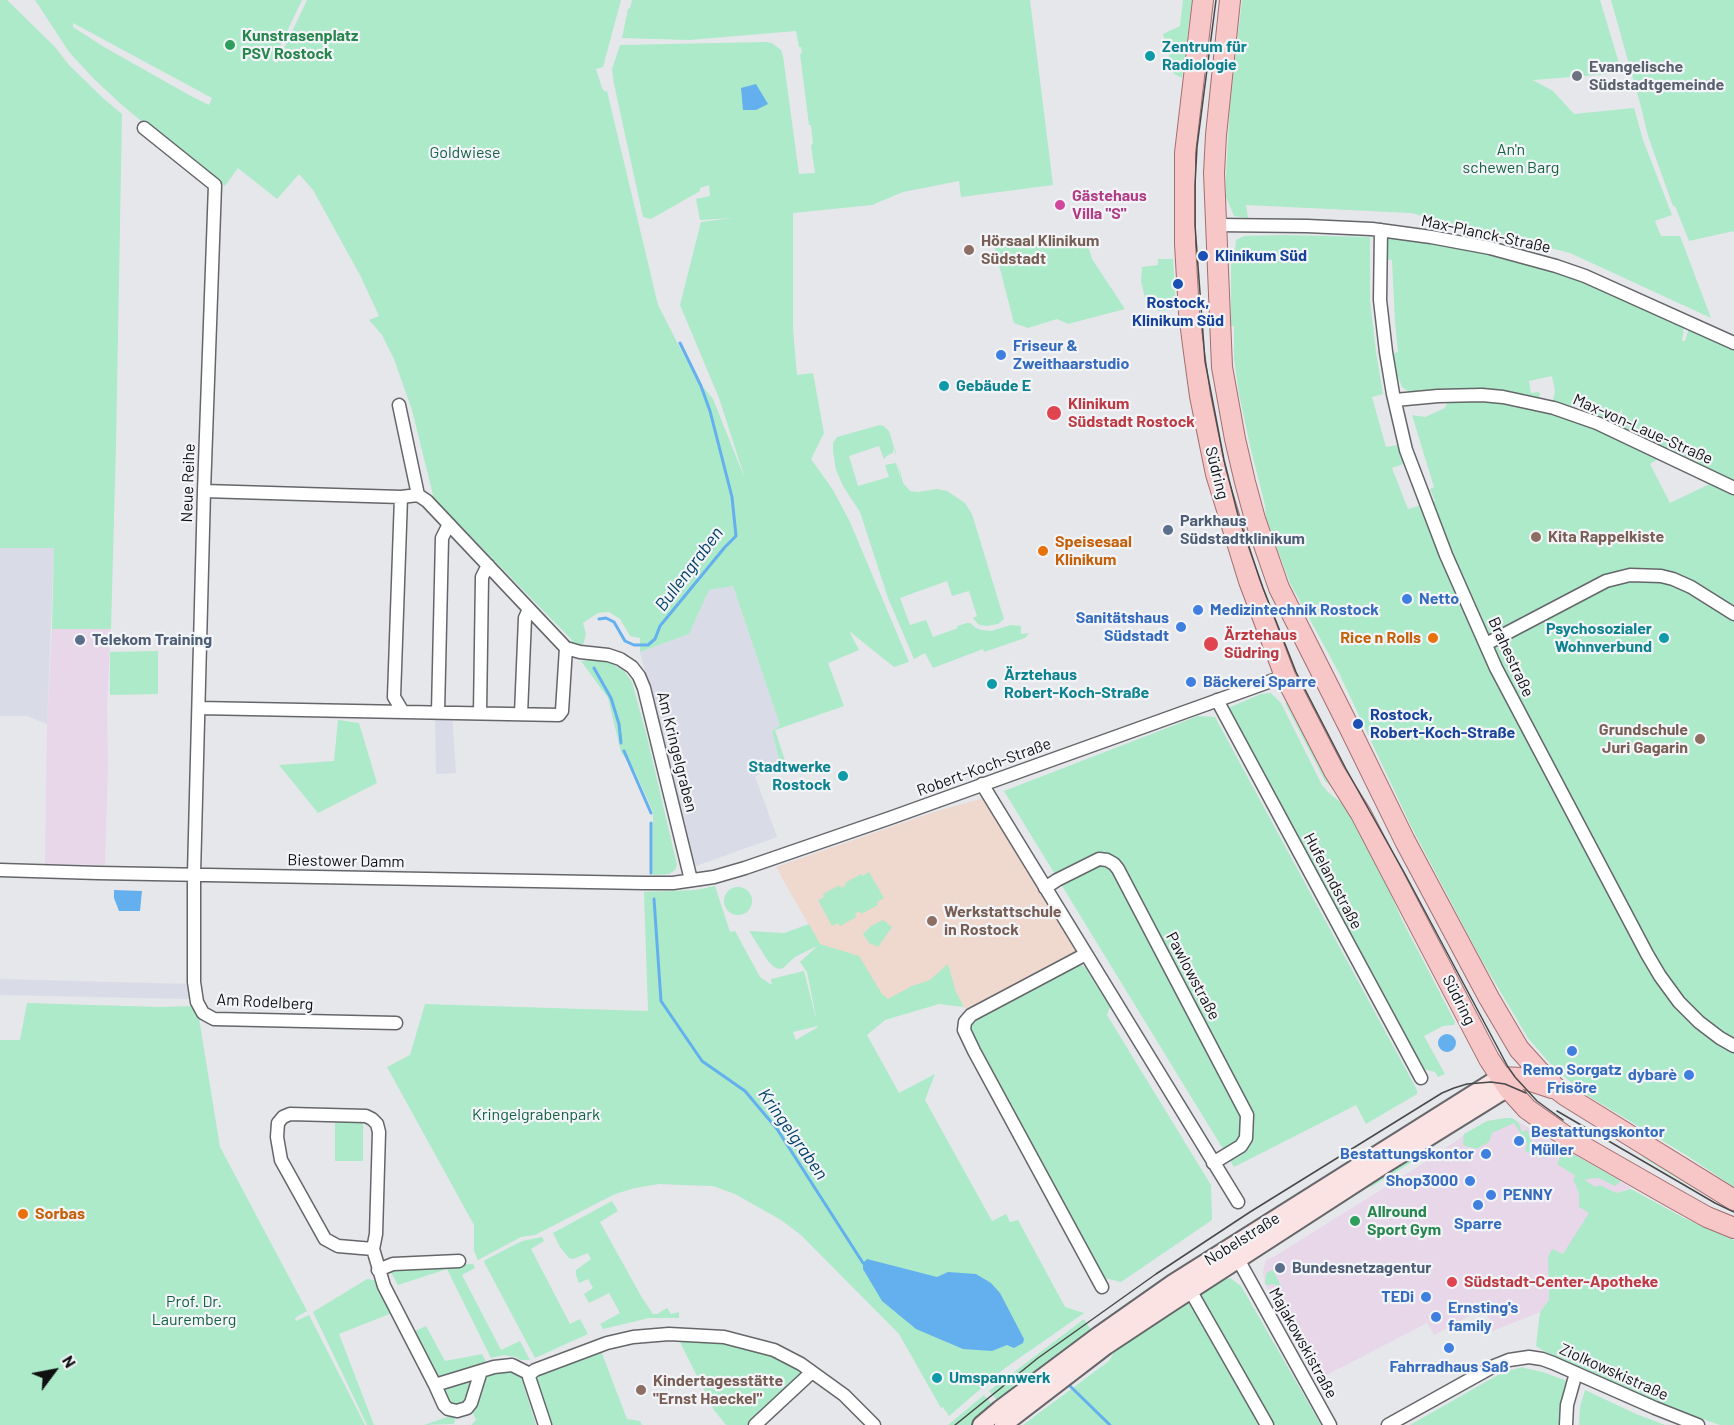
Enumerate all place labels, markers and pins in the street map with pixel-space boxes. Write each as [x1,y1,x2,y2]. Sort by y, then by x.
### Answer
place label: Kunstrasenplatz PSV Rostock [242,26,358,64]
place label: Zentrum für Radiologie [1162,37,1247,75]
marker: Kunstrasenplatz PSV Rostock [223,38,237,52]
marker: Zentrum für Radiologie [1143,49,1157,63]
place label: Evangelische Südstadtgemeinde [1589,57,1724,95]
marker: Evangelische Südstadtgemeinde [1570,69,1584,83]
place label: Gästehaus Villa "S" [1072,186,1147,224]
marker: Gästehaus Villa "S" [1053,198,1067,212]
place label: Hörsaal Klinikum Südstadt [981,231,1099,269]
marker: Hörsaal Klinikum Südstadt [962,243,976,257]
place label: Klinikum Süd [1215,246,1307,266]
marker: Klinikum Süd [1196,249,1210,263]
marker: Rostock, Klinikum Süd [1171,277,1185,291]
place label: Rostock, Klinikum Süd [1132,293,1224,331]
place label: Friseur & Zweithaarstudio [1013,336,1129,374]
marker: Friseur & Zweithaarstudio [994,348,1008,362]
place label: Gebäude E [956,376,1031,396]
marker: Gebäude E [937,379,951,393]
place label: Klinikum Südstadt Rostock [1068,394,1195,432]
marker: Klinikum Südstadt Rostock [1045,404,1063,422]
place label: Parkhaus Südstadtklinikum [1180,511,1305,549]
marker: Parkhaus Südstadtklinikum [1161,523,1175,537]
place label: Kita Rappelkiste [1548,527,1664,547]
marker: Kita Rappelkiste [1529,530,1543,544]
place label: Speisesaal Klinikum [1055,532,1132,570]
marker: Speisesaal Klinikum [1036,544,1050,558]
place label: Netto [1419,589,1459,609]
marker: Netto [1400,592,1414,606]
place label: Medizintechnik Rostock [1210,600,1379,620]
marker: Medizintechnik Rostock [1191,603,1205,617]
place label: Sanitätshaus Südstadt [1076,608,1169,646]
place label: Psychosozialer Wohnverbund [1546,619,1652,657]
marker: Sanitätshaus Südstadt [1174,620,1188,634]
place label: Ärztehaus Südring [1224,625,1297,663]
place label: Rice n Rolls [1340,628,1421,648]
place label: Telekom Training [92,630,212,650]
marker: Rice n Rolls [1426,631,1440,645]
marker: Psychosozialer Wohnverbund [1657,631,1671,645]
marker: Telekom Training [73,633,87,647]
marker: Ärztehaus Südring [1202,635,1220,653]
place label: Ärztehaus Robert-Koch-Straße [1004,665,1149,703]
place label: Bäckerei Sparre [1203,672,1316,692]
marker: Bäckerei Sparre [1184,675,1198,689]
marker: Ärztehaus Robert-Koch-Straße [985,677,999,691]
place label: Rostock, Robert-Koch-Straße [1370,705,1515,743]
marker: Rostock, Robert-Koch-Straße [1351,717,1365,731]
place label: Grundschule Juri Gagarin [1599,720,1688,758]
marker: Grundschule Juri Gagarin [1693,732,1707,746]
place label: Stadtwerke Rostock [748,757,831,795]
marker: Stadtwerke Rostock [836,769,850,783]
place label: Werkstattschule in Rostock [944,902,1062,940]
marker: Werkstattschule in Rostock [925,914,939,928]
marker: Remo Sorgatz Frisöre [1565,1044,1579,1058]
place label: Remo Sorgatz Frisöre [1523,1060,1621,1098]
place label: dybarè [1628,1065,1677,1085]
marker: dybarè [1682,1068,1696,1082]
place label: Bestattungskontor Müller [1531,1122,1665,1160]
marker: Bestattungskontor Müller [1512,1134,1526,1148]
place label: Bestattungskontor [1340,1144,1474,1164]
marker: Bestattungskontor [1479,1147,1493,1161]
place label: Shop3000 [1386,1171,1458,1191]
marker: Shop3000 [1463,1174,1477,1188]
place label: PENNY [1503,1185,1553,1205]
marker: PENNY [1484,1188,1498,1202]
marker: Sparre [1471,1198,1485,1212]
place label: Allround Sport Gym [1367,1202,1441,1240]
place label: Sorbas [35,1204,85,1224]
marker: Sorbas [16,1207,30,1221]
marker: Allround Sport Gym [1348,1214,1362,1228]
place label: Sparre [1454,1214,1502,1234]
place label: Bundesnetzagentur [1292,1258,1431,1278]
marker: Bundesnetzagentur [1273,1261,1287,1275]
place label: Südstadt-Center-Apotheke [1464,1272,1658,1292]
marker: Südstadt-Center-Apotheke [1445,1275,1459,1289]
place label: TEDi [1381,1287,1414,1307]
marker: TEDi [1419,1290,1433,1304]
place label: Ernsting's family [1448,1298,1518,1336]
marker: Ernsting's family [1429,1310,1443,1324]
marker: Fahrradhaus Saß [1442,1341,1456,1355]
place label: Fahrradhaus Saß [1389,1357,1509,1377]
place label: Umspannwerk [949,1368,1051,1388]
place label: Kindertagesstätte "Ernst Haeckel" [653,1371,783,1409]
marker: Umspannwerk [930,1371,944,1385]
marker: Kindertagesstätte "Ernst Haeckel" [634,1383,648,1397]

